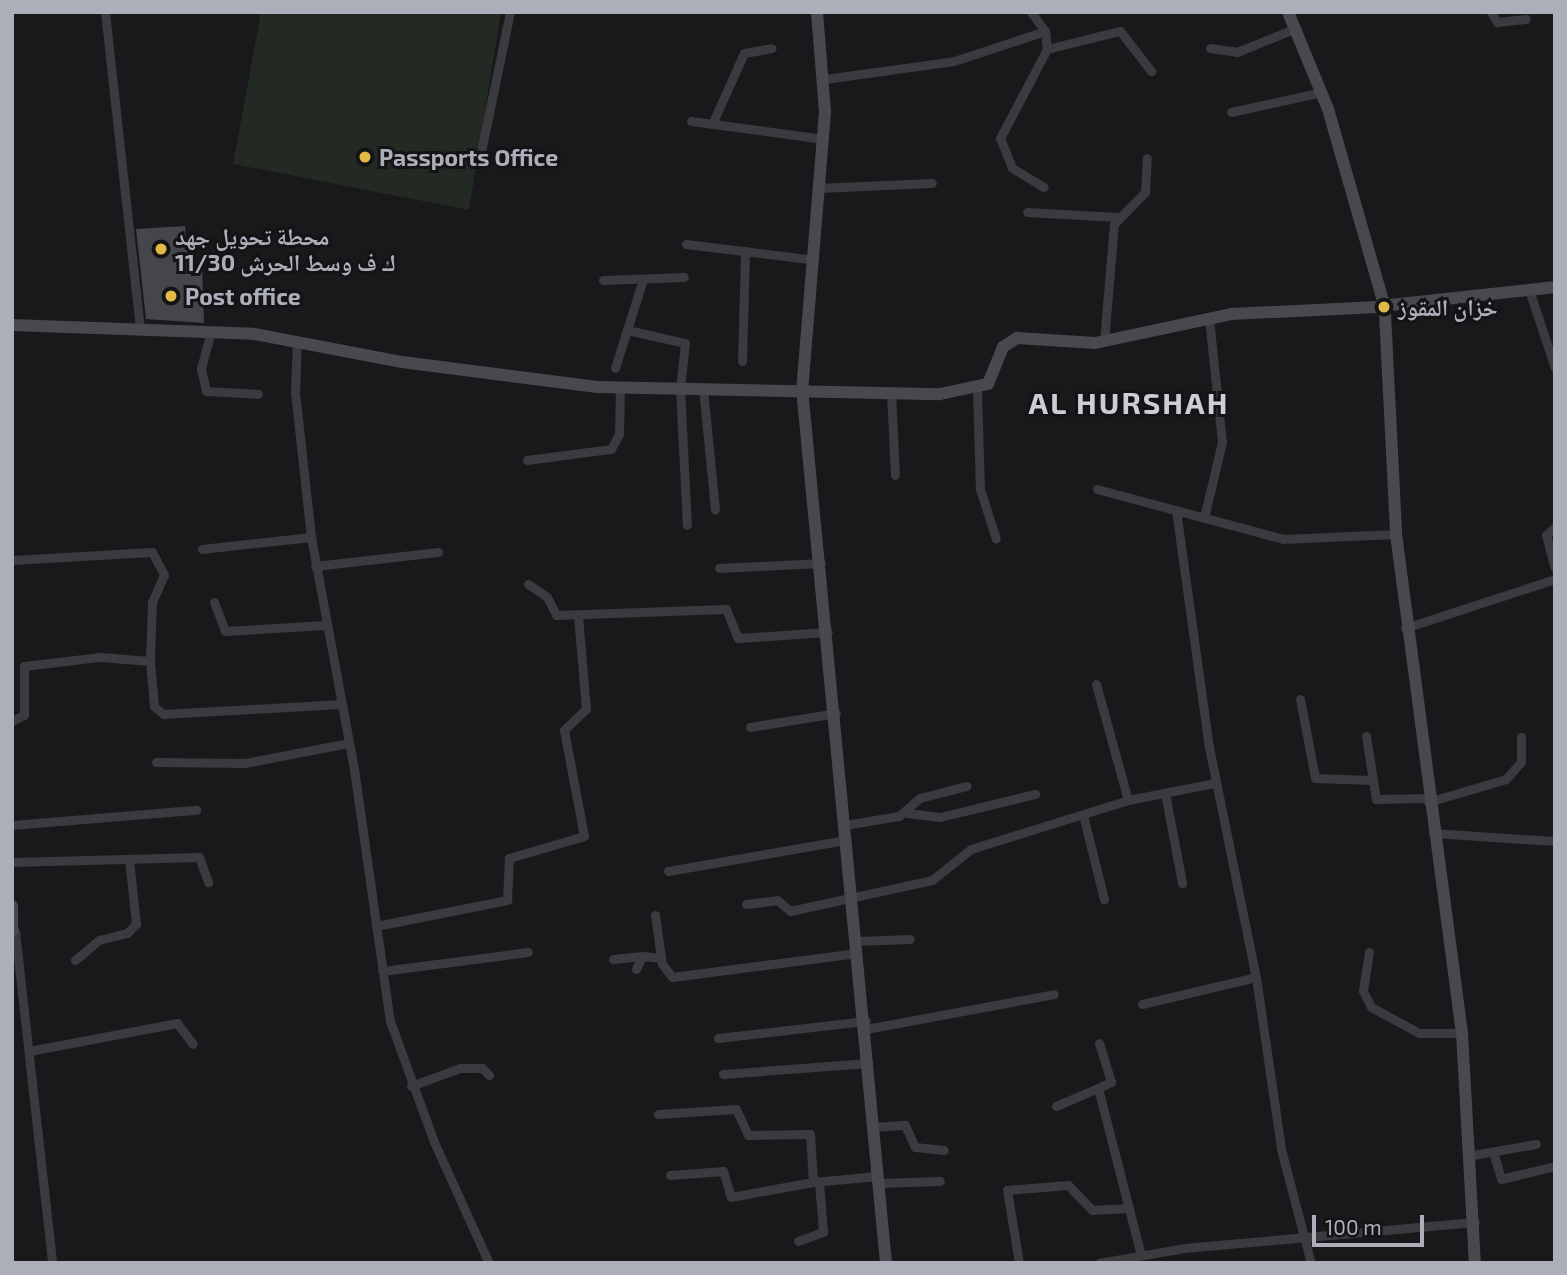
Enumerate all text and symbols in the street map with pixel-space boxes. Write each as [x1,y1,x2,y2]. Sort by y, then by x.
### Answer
place label: Passports Office [379,143,558,171]
marker: Passports Office [357,149,373,165]
place label: محطة تحويل جهد 11/30 ك ف وسط الحرش [175,222,396,276]
marker: محطة تحويل جهد 11/30 ك ف وسط الحرش [153,241,169,257]
place label: Post office [185,282,301,310]
marker: Post office [163,288,179,304]
place label: خزان المقوز [1398,293,1498,321]
marker: خزان المقوز [1376,299,1392,315]
district label: AL HURSHAH [1030,384,1228,420]
scale bar [1315,1202,1427,1246]
text: 100 m [1325,1214,1382,1239]

